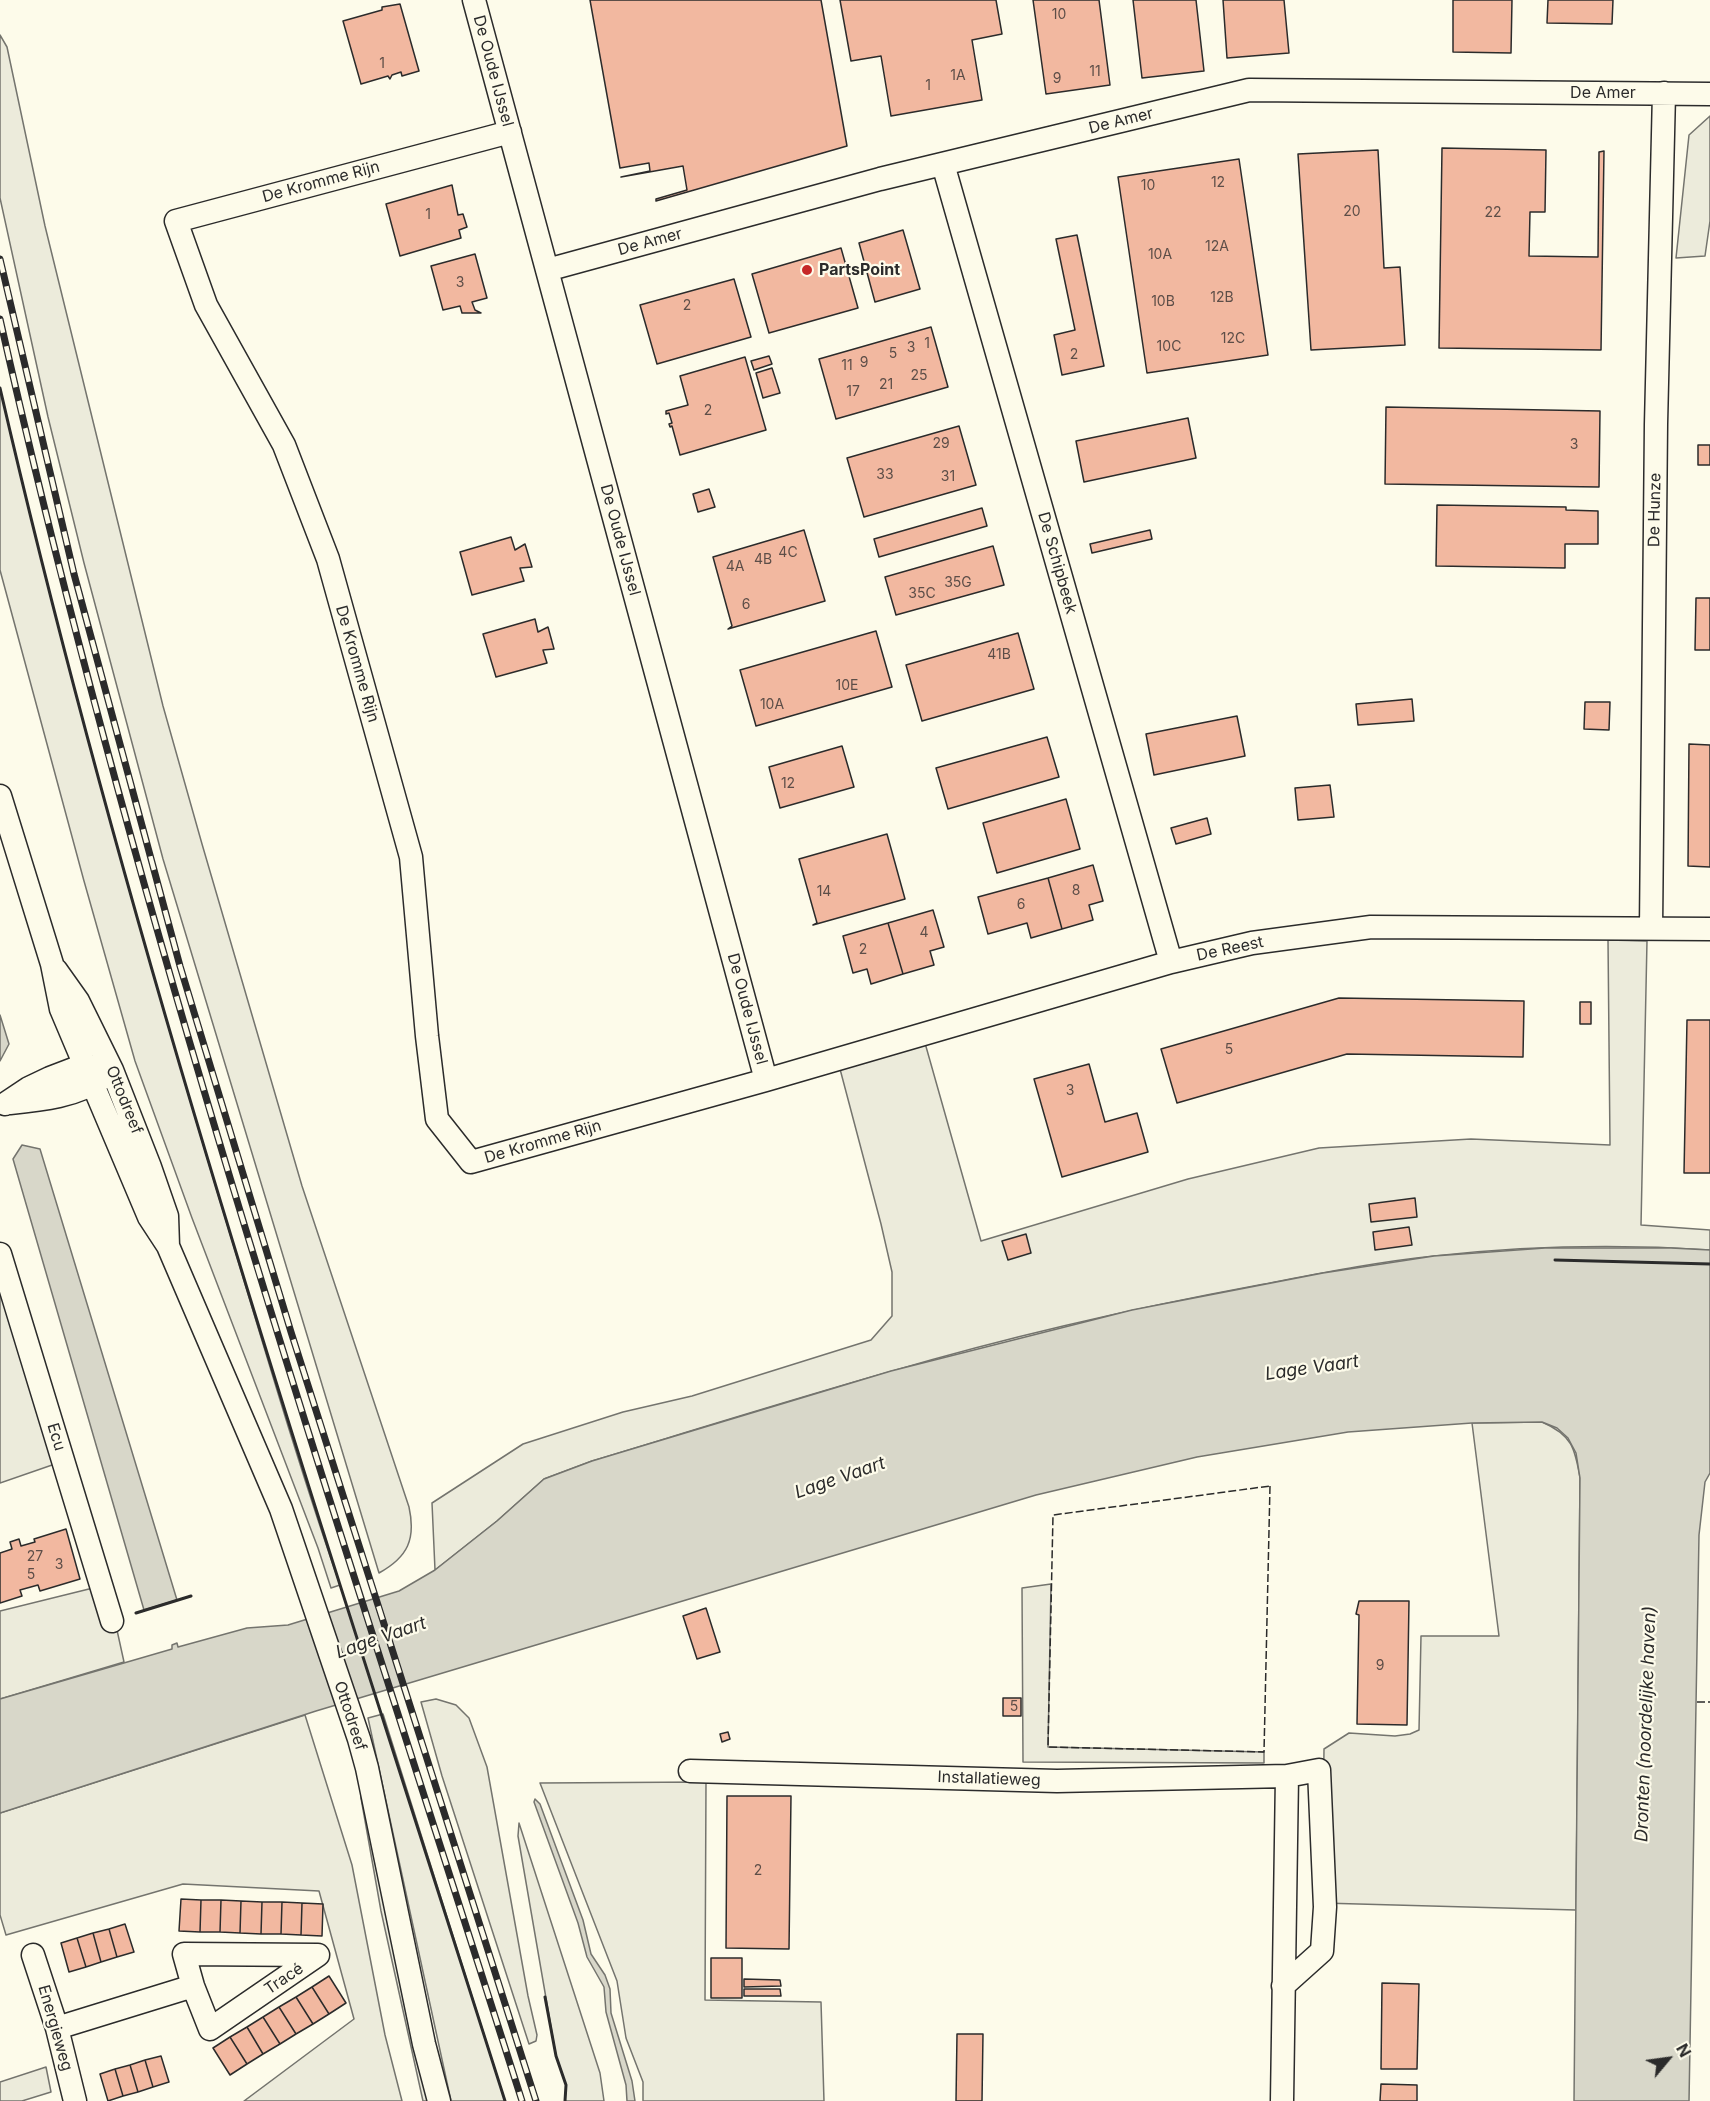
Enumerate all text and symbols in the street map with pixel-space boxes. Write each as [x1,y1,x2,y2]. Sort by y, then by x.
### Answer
house number: 10 [1052,7,1066,23]
street label: De Oude IJssel [469,13,517,129]
house number: 1 [379,56,385,72]
house number: 11 [1089,64,1101,80]
house number: 1A [950,68,966,84]
house number: 9 [1053,71,1061,87]
house number: 1 [925,78,931,94]
street label: De Amer [1570,83,1636,103]
street label: De Amer [1087,104,1155,138]
street label: De Kromme Rijn [260,157,382,207]
house number: 12 [1211,175,1225,191]
house number: 10 [1141,178,1155,194]
house number: 20 [1343,204,1361,220]
house number: 22 [1484,205,1502,221]
house number: 1 [425,207,431,223]
street label: De Amer [616,224,684,260]
house number: 12A [1205,239,1229,255]
house number: 10A [1148,247,1172,263]
place label: PartsPoint [819,260,900,280]
marker: PartsPoint [800,263,814,277]
house number: 3 [456,275,464,291]
house number: 12B [1210,290,1234,306]
house number: 10B [1151,294,1175,310]
house number: 2 [683,298,691,314]
house number: 12C [1221,331,1245,347]
house number: 1 [924,336,930,352]
house number: 10C [1157,339,1181,355]
house number: 3 [907,340,915,356]
house number: 5 [889,346,897,362]
house number: 2 [1070,347,1078,363]
house number: 9 [860,355,868,371]
house number: 11 [841,358,853,374]
house number: 25 [910,368,928,384]
house number: 21 [879,377,893,393]
house number: 17 [846,384,860,400]
house number: 2 [704,403,712,419]
house number: 29 [932,436,950,452]
house number: 3 [1570,437,1578,453]
house number: 33 [876,467,894,483]
house number: 31 [941,469,955,485]
street label: De Hunze [1645,473,1665,547]
street label: De Oude IJssel [596,482,644,598]
street label: De Schipbeek [1033,510,1081,616]
house number: 4C [778,545,798,561]
house number: 4B [754,552,772,568]
house number: 4A [726,559,744,575]
house number: 35G [944,575,972,591]
house number: 35C [908,586,936,602]
house number: 6 [742,597,750,613]
street label: De Kromme Rijn [331,603,383,725]
house number: 41B [987,647,1011,663]
house number: 10E [836,678,858,694]
house number: 10A [760,697,784,713]
house number: 12 [781,776,795,792]
house number: 8 [1072,883,1080,899]
house number: 14 [817,884,831,900]
house number: 6 [1017,897,1025,913]
house number: 4 [919,925,929,941]
street label: De Reest [1195,933,1265,965]
house number: 2 [859,942,867,958]
street label: De Oude IJssel [723,951,771,1067]
house number: 5 [1225,1042,1233,1058]
street label: Ottodreef [102,1063,146,1137]
house number: 3 [1066,1083,1074,1099]
street label: De Kromme Rijn [482,1116,604,1168]
water label: Lage Vaart [1264,1351,1360,1385]
street label: Ecu [43,1421,69,1453]
water label: Lage Vaart [792,1452,888,1504]
house number: 27 [27,1549,43,1565]
house number: 3 [55,1557,63,1573]
house number: 5 [27,1567,35,1583]
water label: Dronten (noordelijke haven) [1631,1606,1661,1842]
water label: Lage Vaart [333,1612,429,1664]
house number: 9 [1376,1658,1384,1674]
street label: Ottodreef [330,1679,370,1753]
house number: 5 [1010,1699,1018,1715]
street label: Installatieweg [937,1768,1041,1790]
house number: 2 [754,1863,762,1879]
street label: Tracé [261,1959,307,1999]
street label: Energieweg [34,1983,76,2073]
north arrow [1638,2029,1698,2089]
text: N [1672,2040,1695,2060]

